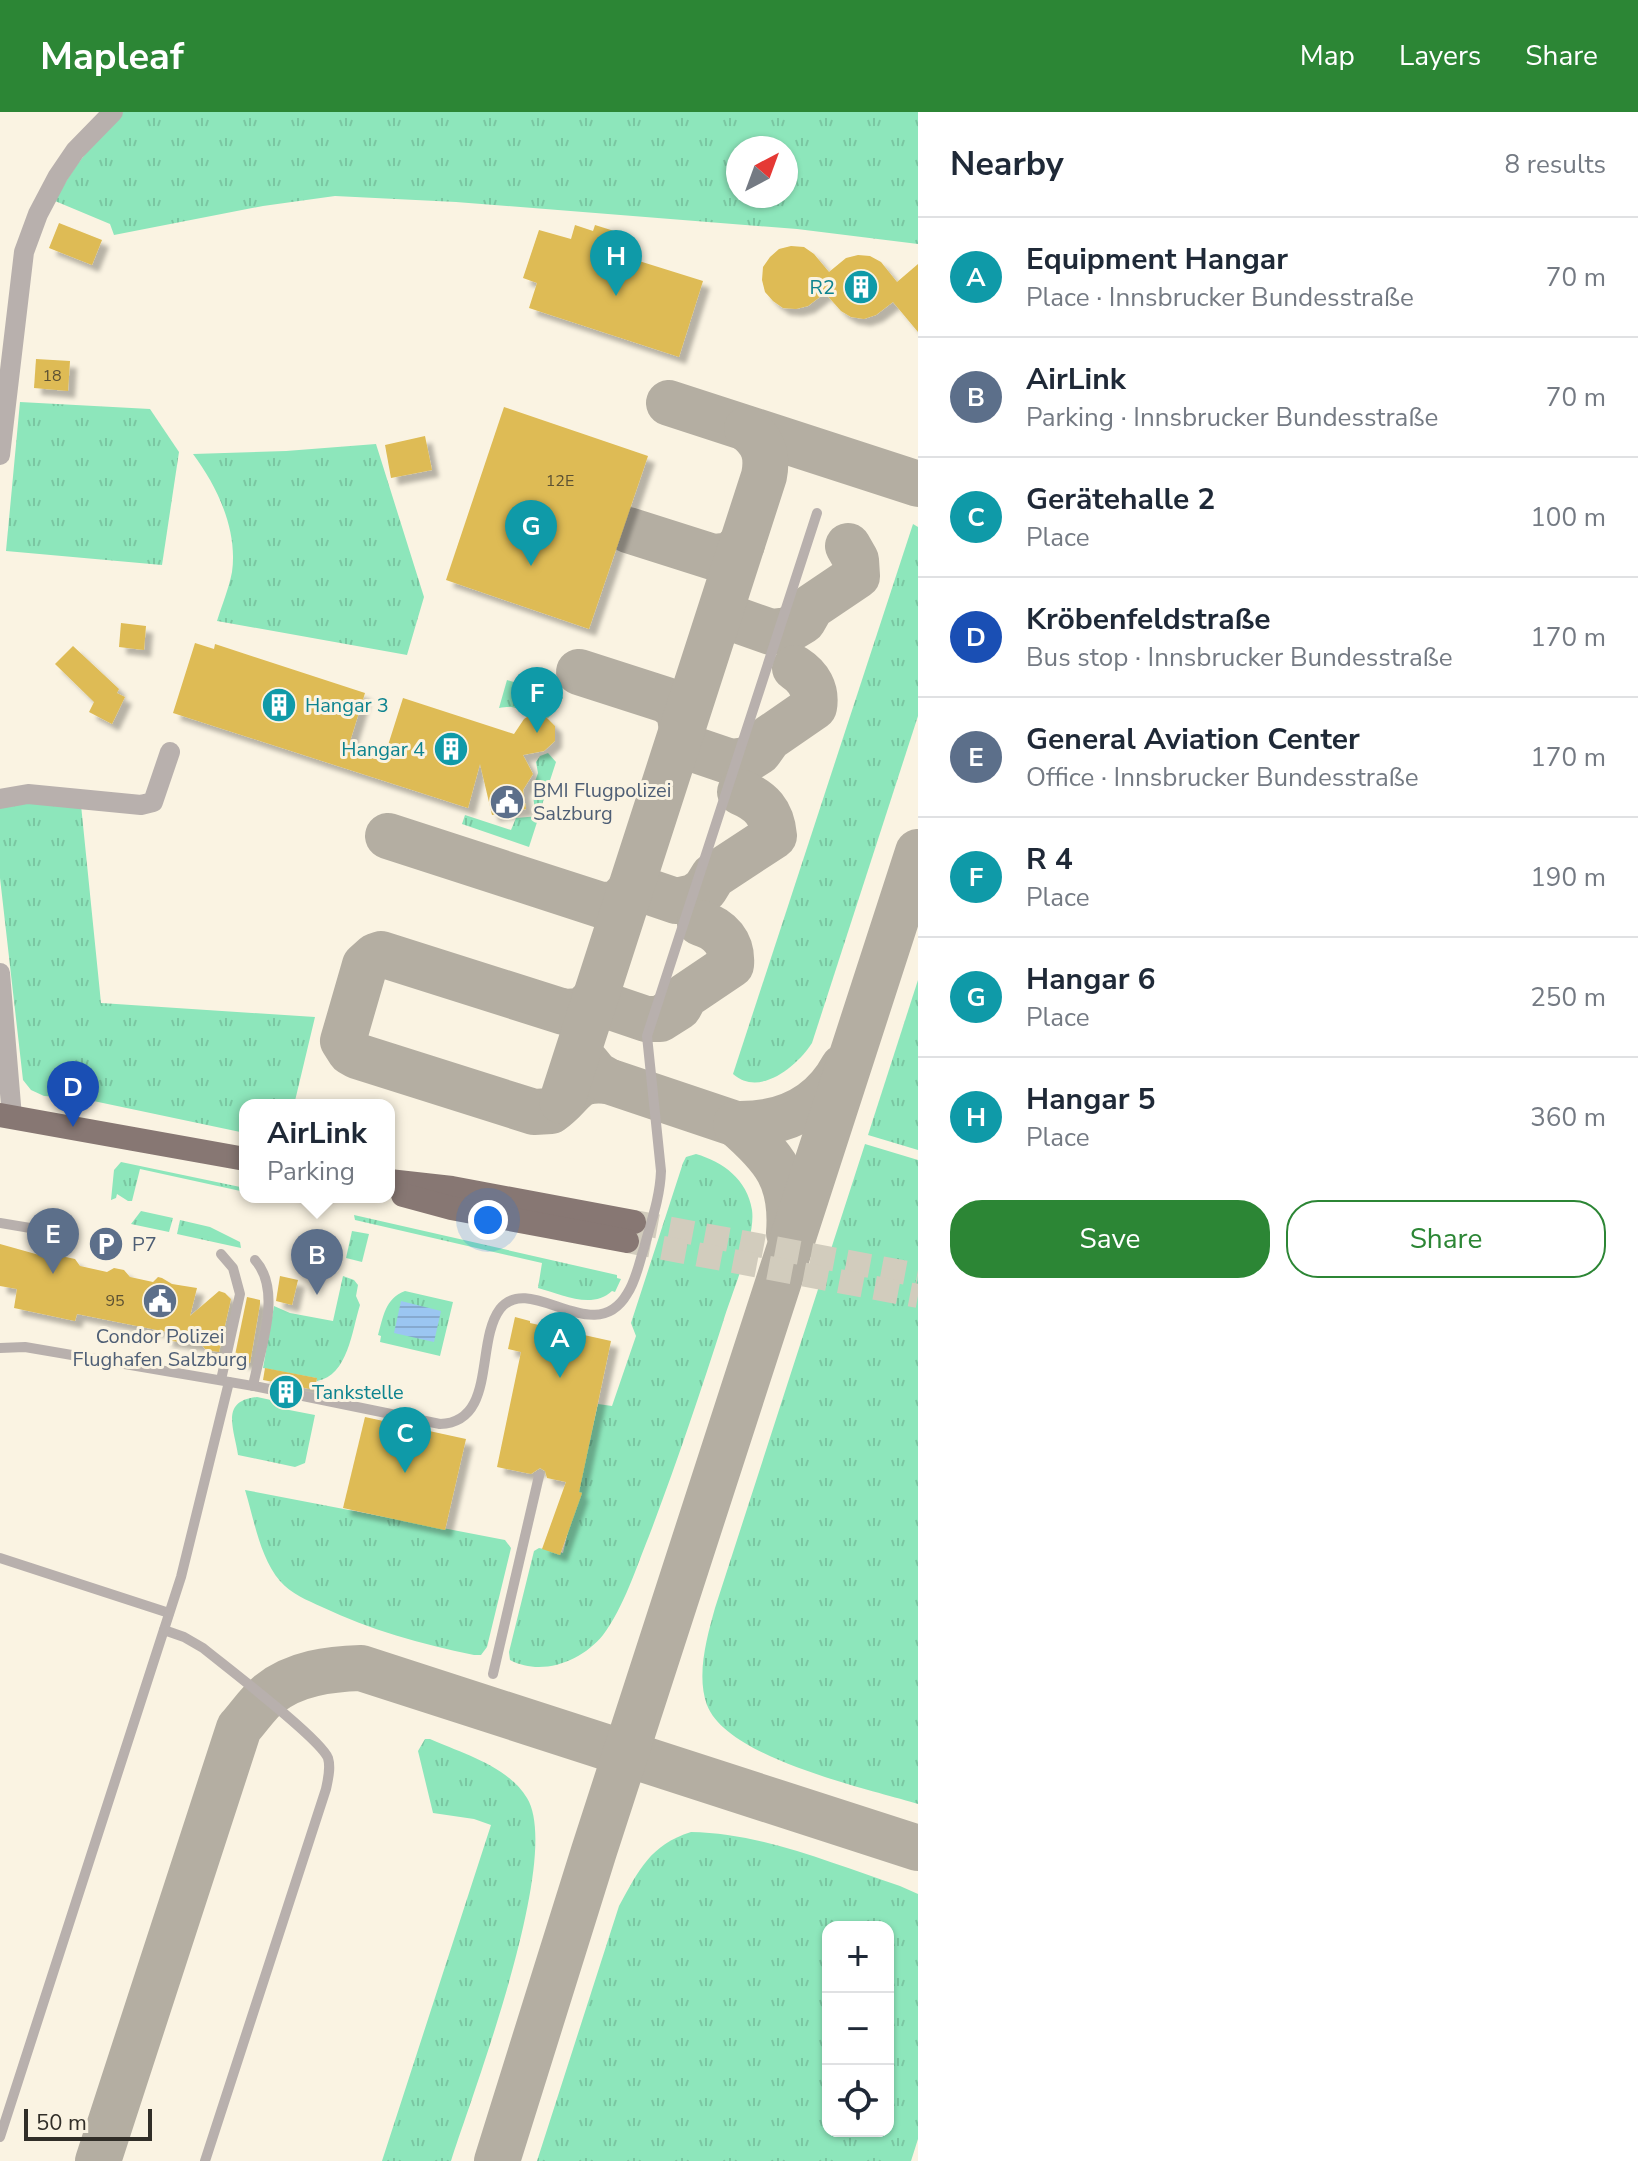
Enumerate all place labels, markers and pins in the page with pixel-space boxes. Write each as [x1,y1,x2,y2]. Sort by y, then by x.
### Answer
pin: H [590,230,642,296]
building icon: R2 [842,268,880,306]
place label: R2 [810,274,835,301]
pin: G [505,500,557,566]
pin: F [511,667,563,733]
building icon: Hangar 3 [260,686,298,724]
place label: Hangar 3 [305,692,389,719]
building icon: Hangar 4 [432,730,470,768]
place label: Hangar 4 [341,736,425,763]
place label: BMI Flugpolizei Salzburg [533,777,671,827]
public building icon: BMI Flugpolizei Salzburg [488,783,526,821]
pin: D [47,1061,99,1127]
pin: E [27,1208,79,1274]
parking icon: P7 [87,1225,125,1263]
pin: B [291,1229,343,1295]
place label: P7 [132,1231,157,1258]
public building icon: Condor Polizei Flughafen Salzburg [141,1282,179,1320]
pin: A [534,1312,586,1378]
place label: Condor Polizei Flughafen Salzburg [72,1323,248,1373]
building icon: Tankstelle [267,1373,305,1411]
place label: Tankstelle [312,1379,404,1406]
pin: C [379,1407,431,1473]

